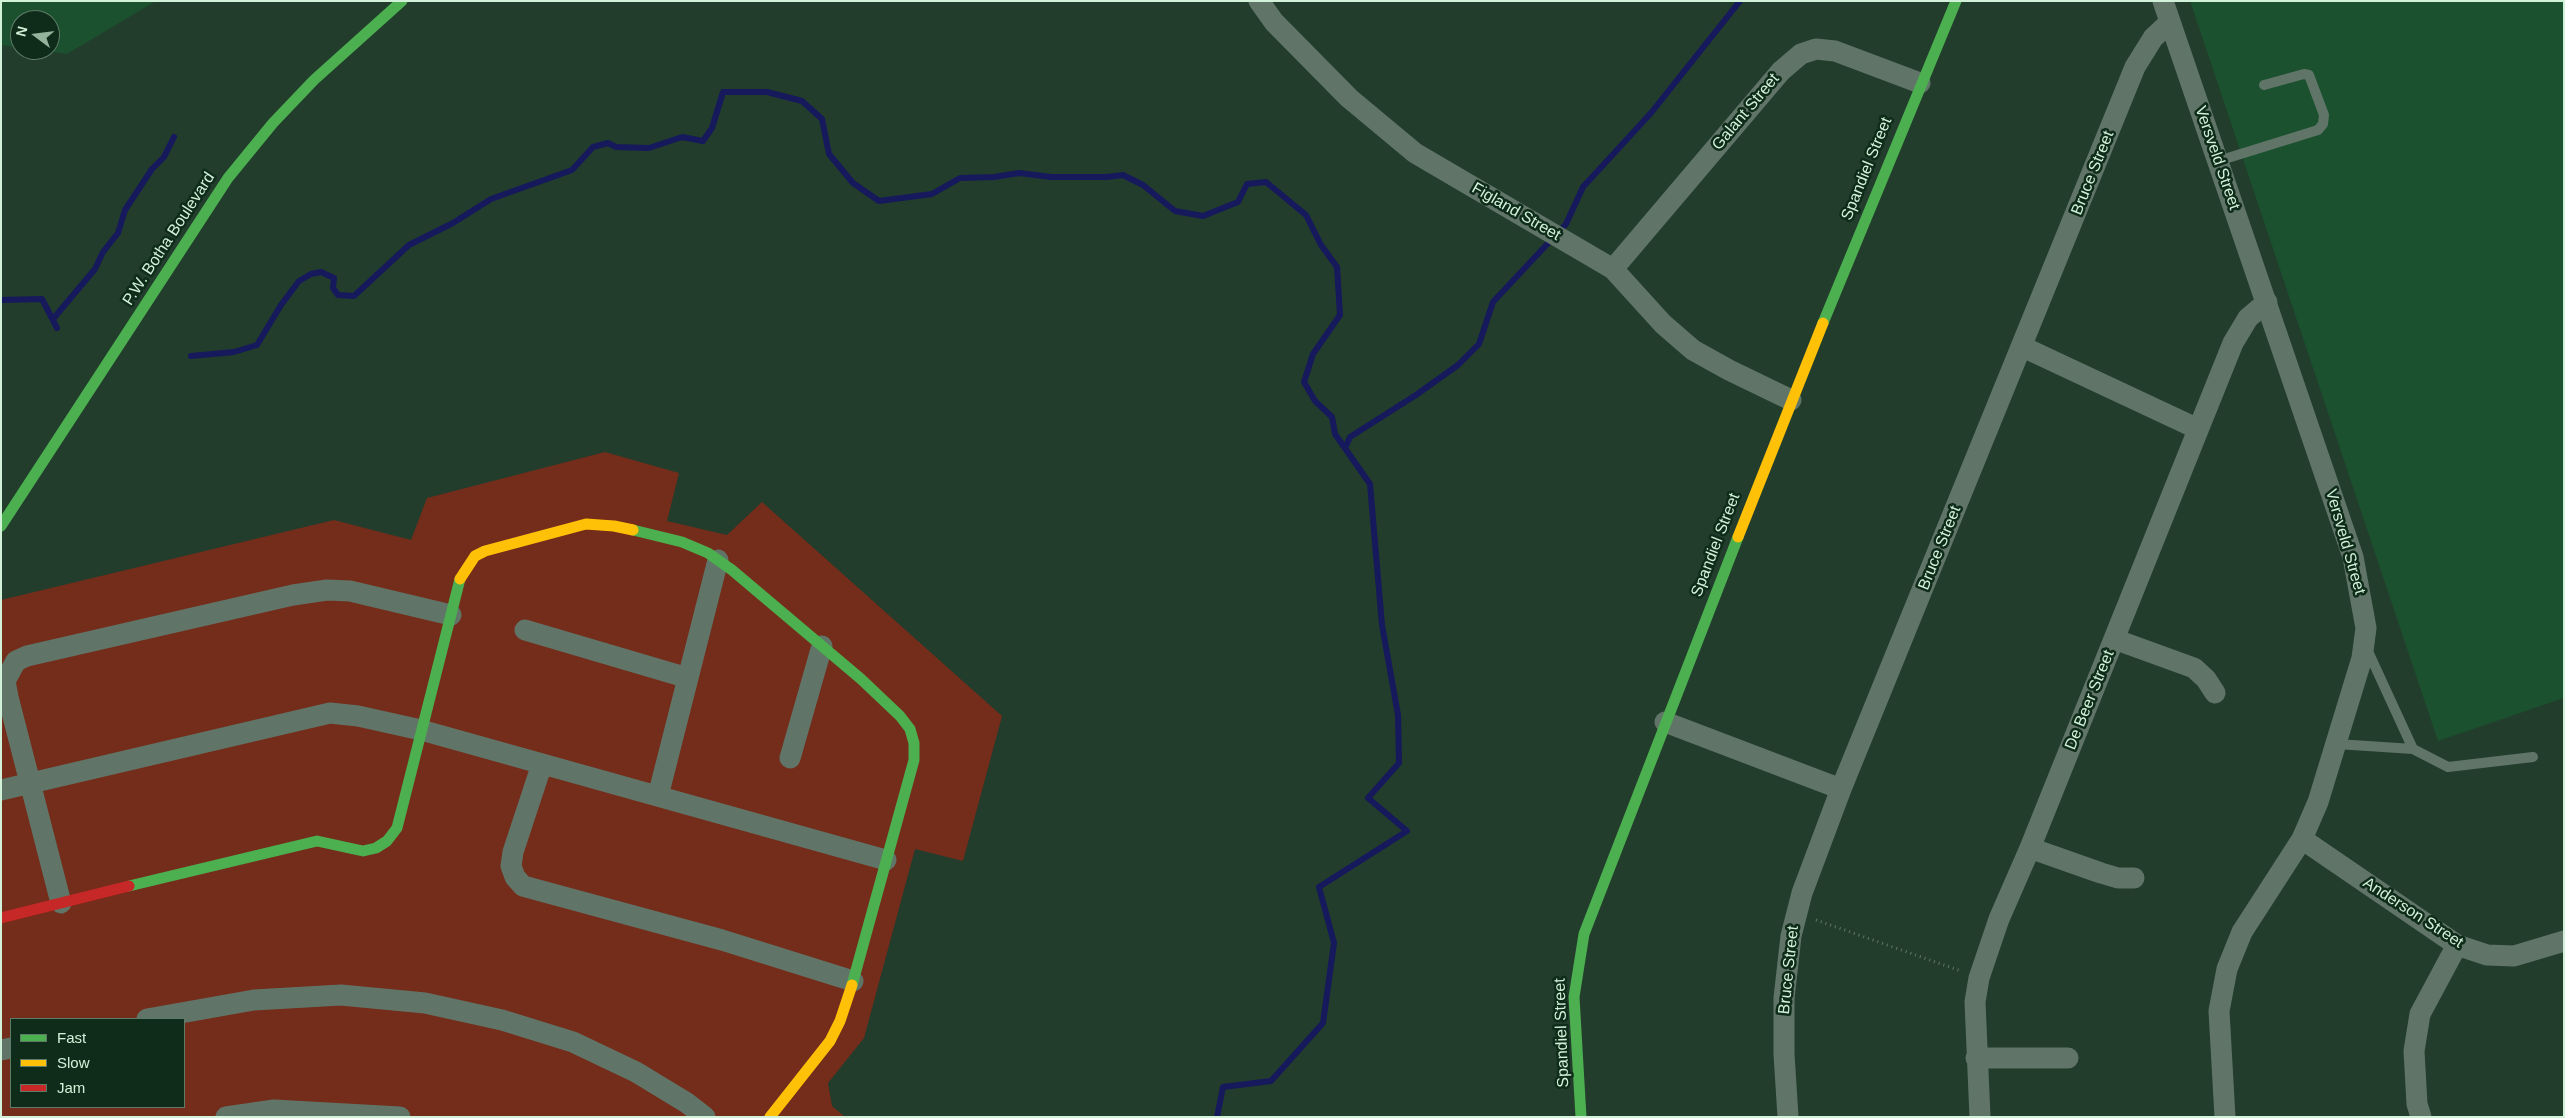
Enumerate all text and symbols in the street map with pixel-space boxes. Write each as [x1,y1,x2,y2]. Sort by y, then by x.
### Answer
north arrow [10,10,60,60]
text: N [12,24,31,38]
street label: Galant Street [1708,70,1784,154]
street label: Versveld Street [2190,104,2244,212]
street label: Spandiel Street [1838,115,1896,223]
street label: Bruce Street [2067,128,2119,218]
street label: P.W. Botha Boulevard [119,169,219,309]
street label: Figland Street [1468,179,1564,245]
street label: Versveld Street [2321,487,2369,597]
street label: Spandiel Street [1687,490,1745,600]
street label: Bruce Street [1914,503,1966,593]
street label: De Beer Street [2061,647,2119,753]
street label: Anderson Street [2359,873,2467,953]
street label: Bruce Street [1775,925,1803,1015]
street label: Spandiel Street [1550,978,1574,1088]
legend [10,1018,185,1108]
text: Fast [57,1029,86,1046]
text: Slow [57,1054,90,1071]
text: Jam [57,1079,85,1096]

